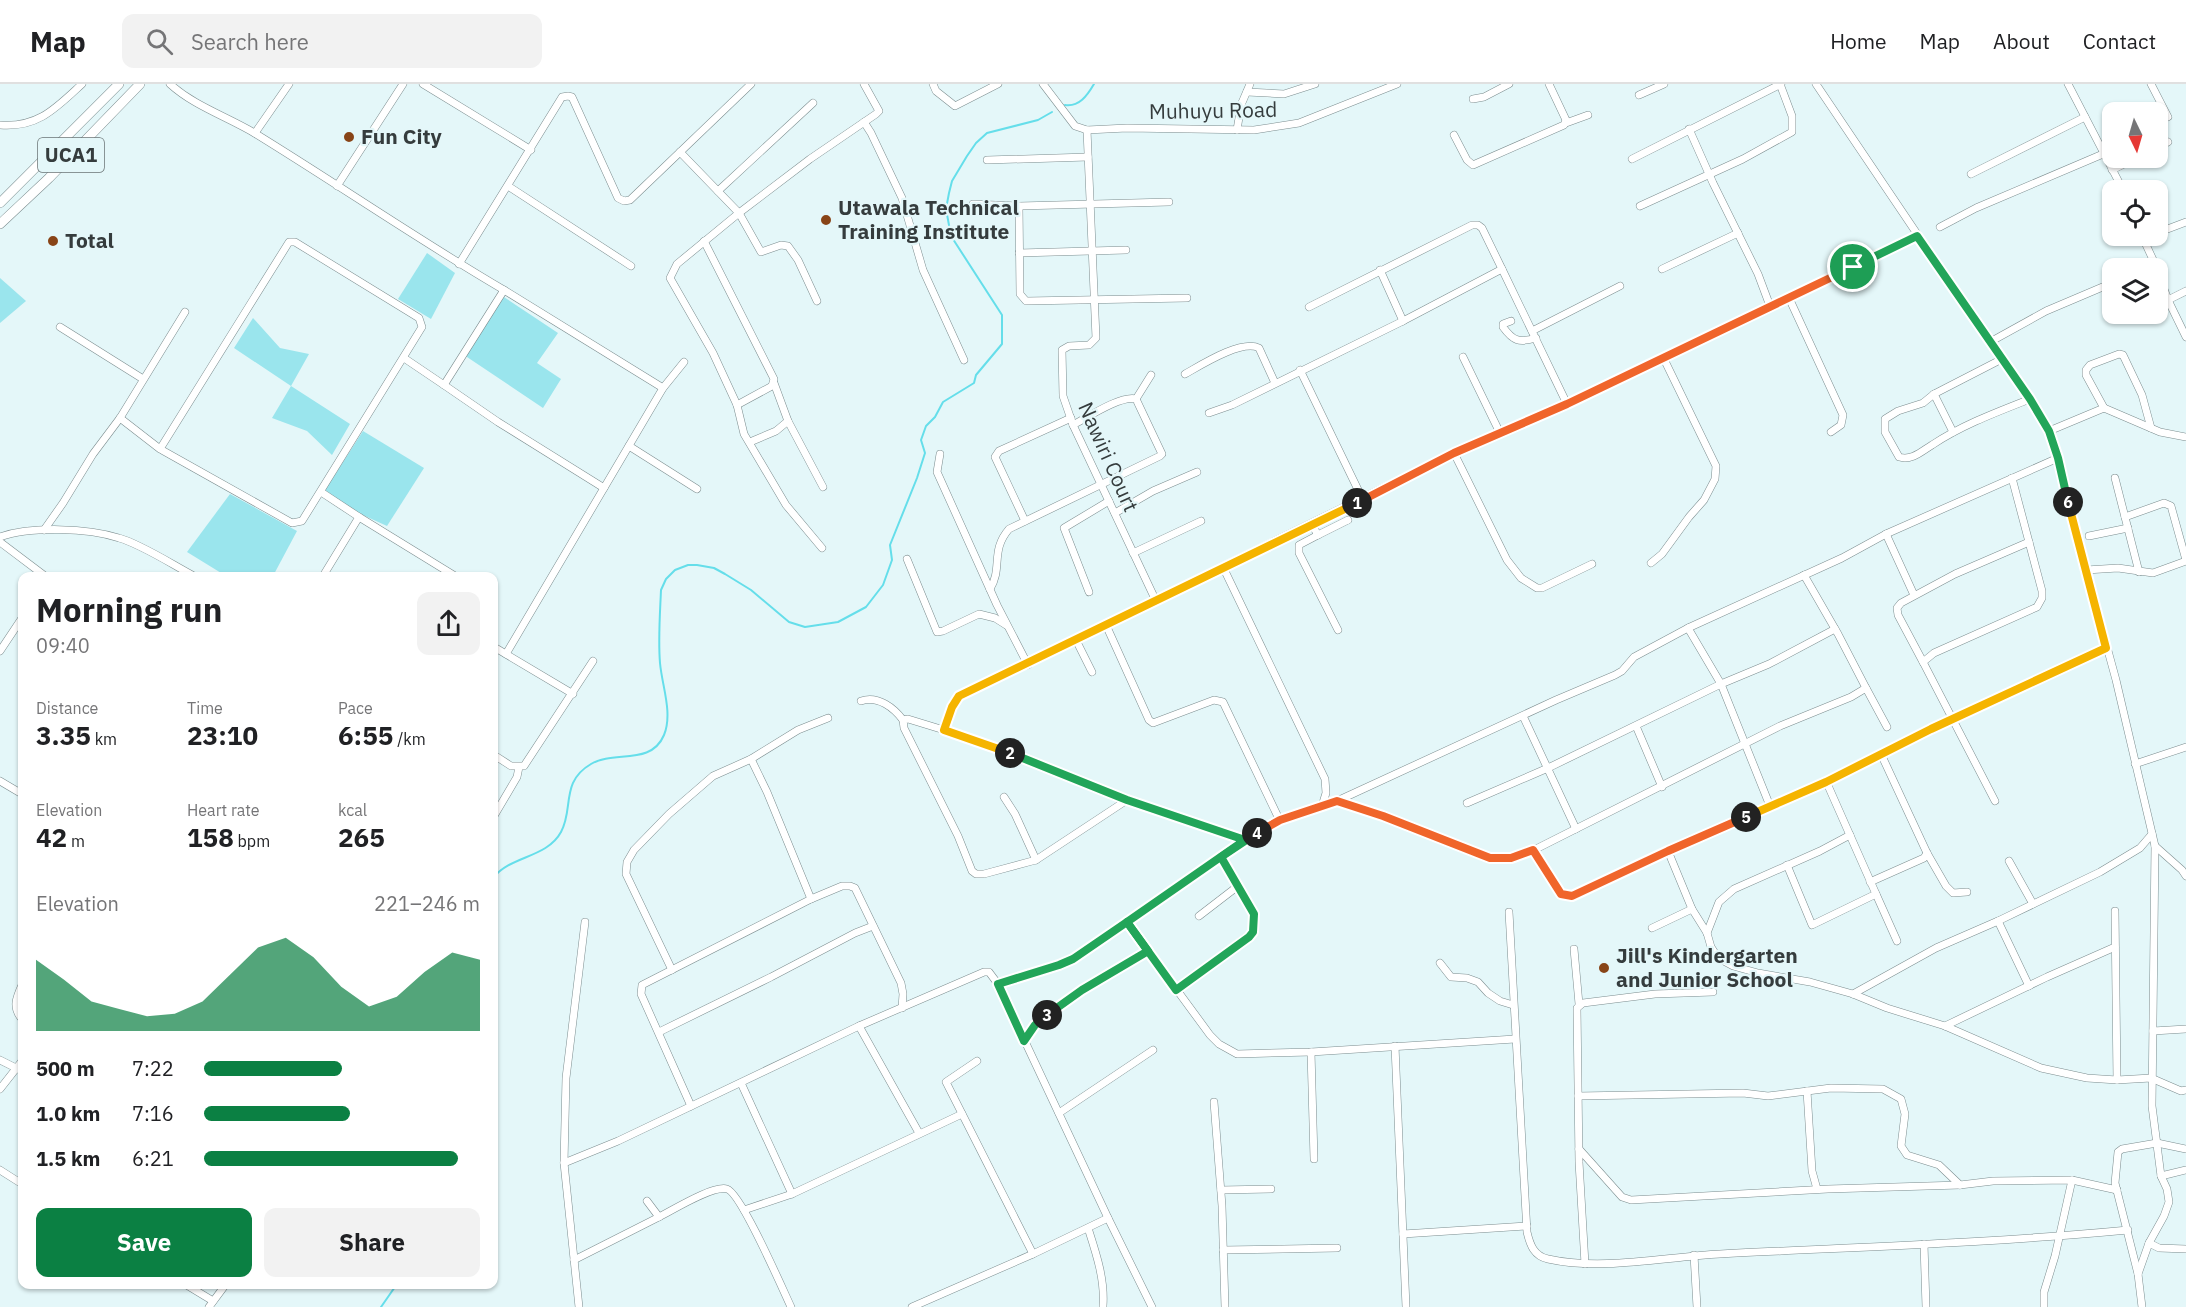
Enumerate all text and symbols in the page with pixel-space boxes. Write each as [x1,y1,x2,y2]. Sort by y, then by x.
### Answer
search box [122,14,542,68]
text: Map [30,23,86,60]
icon: search [143,25,176,58]
text: Search here [191,27,309,56]
text: Home [1830,27,1887,55]
text: Map [1920,27,1960,55]
text: About [1993,27,2050,55]
text: Contact [2083,27,2156,55]
street label: Muhuyu Road [1149,95,1277,125]
north arrow [2102,102,2168,168]
map controls [2102,102,2168,324]
place label: Fun City [361,122,442,150]
marker: Fun City [342,130,356,144]
road number: UCA1 [38,138,104,172]
button: locate [2102,180,2168,246]
place label: Utawala Technical Training Institute [838,193,1019,245]
marker: Utawala Technical Training Institute [819,213,833,227]
place label: Total [65,226,114,254]
marker: Total [46,234,60,248]
pin [1827,241,1878,292]
icon: arrive [1836,250,1869,283]
button: layers [2102,258,2168,324]
street label: Nawiri Court [1072,397,1146,516]
pin: 6 [2053,487,2083,517]
pin: 1 [1342,488,1372,518]
text: 6 [2063,492,2073,512]
text: 1 [1352,493,1362,513]
text: Morning run [36,588,222,631]
button: share [417,592,480,655]
text: 09:40 [36,632,90,659]
text: Distance [36,698,98,718]
text: Time [187,698,223,718]
text: Pace [338,698,373,718]
text: 3.35 [36,718,91,752]
text: 23:10 [187,718,258,752]
text: 6:55 [338,718,393,752]
text: km [91,729,117,749]
text: /km [393,729,426,749]
pin: 2 [995,738,1025,768]
text: 2 [1005,743,1015,763]
text: Elevation [36,800,102,820]
text: Heart rate [187,800,260,820]
text: kcal [338,800,367,820]
pin: 5 [1731,802,1761,832]
text: 5 [1741,807,1751,827]
pin: 4 [1242,818,1272,848]
text: 42 [36,820,67,854]
text: 158 [187,820,234,854]
text: 265 [338,820,385,854]
text: 4 [1252,823,1262,843]
text: m [67,831,85,851]
text: bpm [234,831,270,851]
text: Elevation [36,890,119,917]
text: 221–246 m [374,890,480,917]
place label: Jill's Kindergarten and Junior School [1616,941,1798,993]
marker: Jill's Kindergarten and Junior School [1597,961,1611,975]
pin: 3 [1032,1000,1062,1030]
text: 3 [1042,1005,1052,1025]
text: 500 m [36,1055,95,1082]
text: 7:22 [132,1055,174,1082]
text: 1.0 km [36,1100,100,1127]
text: 7:16 [132,1100,174,1127]
text: 1.5 km [36,1145,100,1172]
text: 6:21 [132,1145,174,1172]
button: Save [36,1208,252,1277]
button: Share [264,1208,480,1277]

